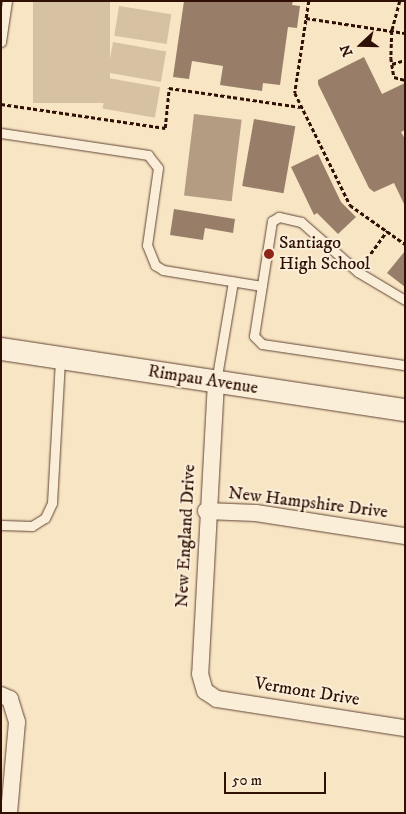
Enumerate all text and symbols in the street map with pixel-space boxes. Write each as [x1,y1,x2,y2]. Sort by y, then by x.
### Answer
north arrow [336,20,386,70]
text: N [337,42,357,59]
place label: Santiago High School [279,233,370,276]
marker: Santiago High School [263,248,275,260]
street label: Rimpau Avenue [146,361,260,399]
street label: New England Drive [171,464,201,608]
street label: New Hampshire Drive [227,482,389,524]
street label: Vermont Drive [253,673,361,711]
scale bar [226,762,328,794]
text: 50 m [232,771,262,790]

